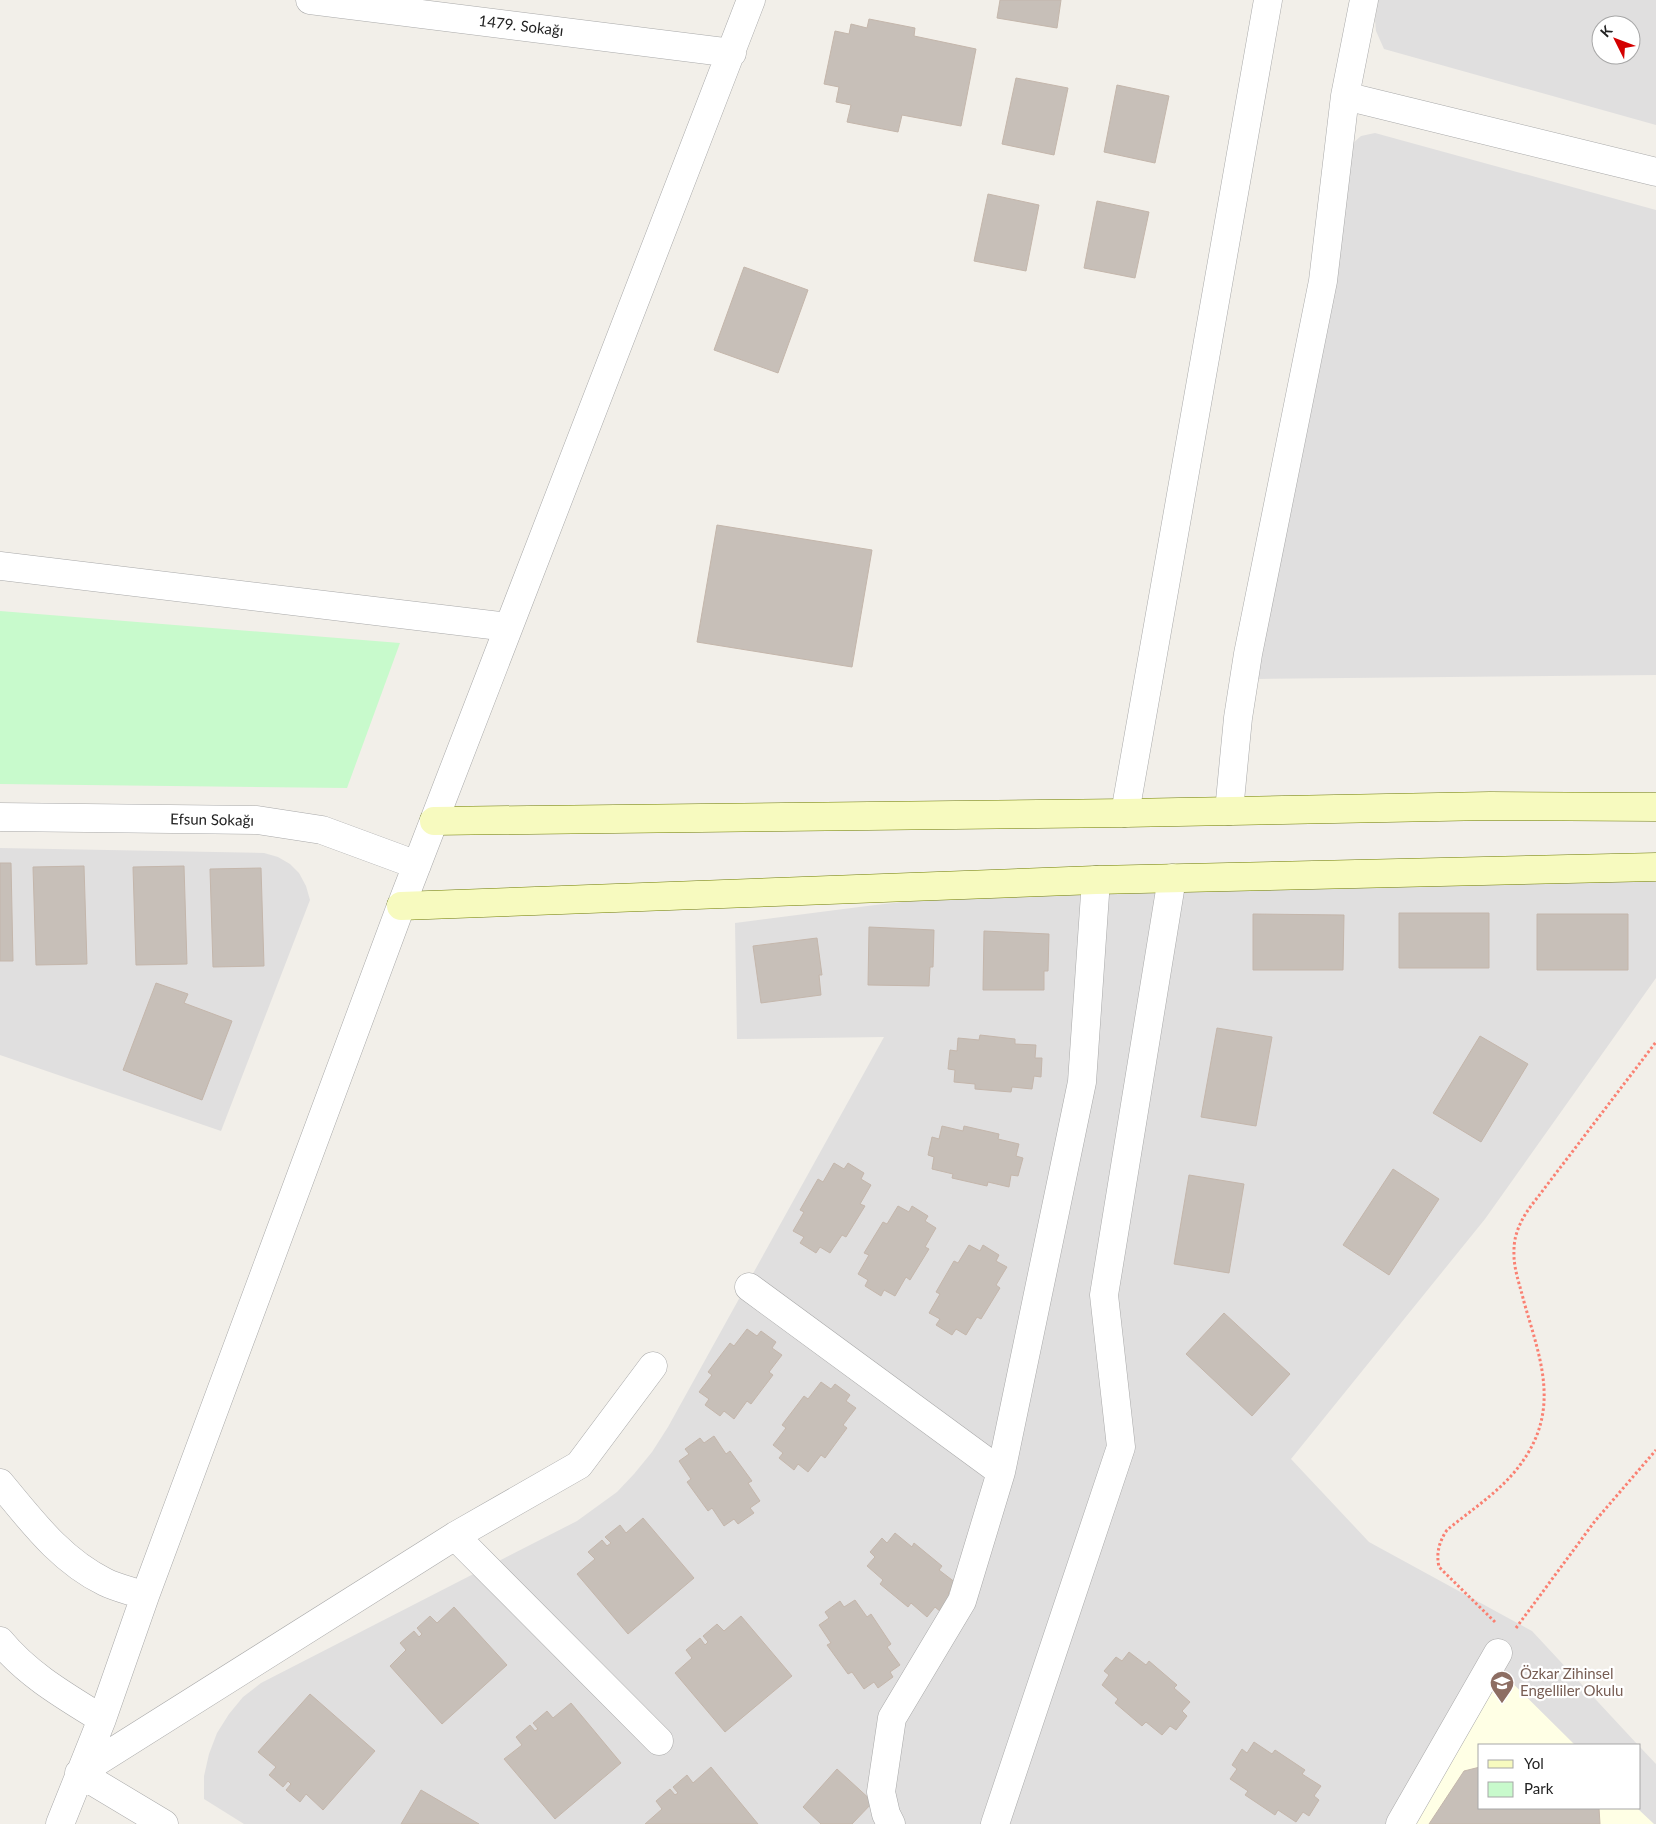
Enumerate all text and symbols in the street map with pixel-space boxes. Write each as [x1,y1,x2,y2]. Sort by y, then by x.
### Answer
street label: 1479. Sokağı [478,11,565,39]
north arrow [1591,15,1641,65]
text: K [1596,21,1616,40]
street label: Efsun Sokağı [170,809,254,829]
place label: Özkar Zihinsel Engelliler Okulu [1520,1664,1623,1699]
school or university icon: Özkar Zihinsel Engelliler Okulu [1489,1670,1515,1704]
legend [1478,1744,1641,1809]
text: Yol [1524,1754,1544,1772]
text: Park [1524,1779,1554,1797]

